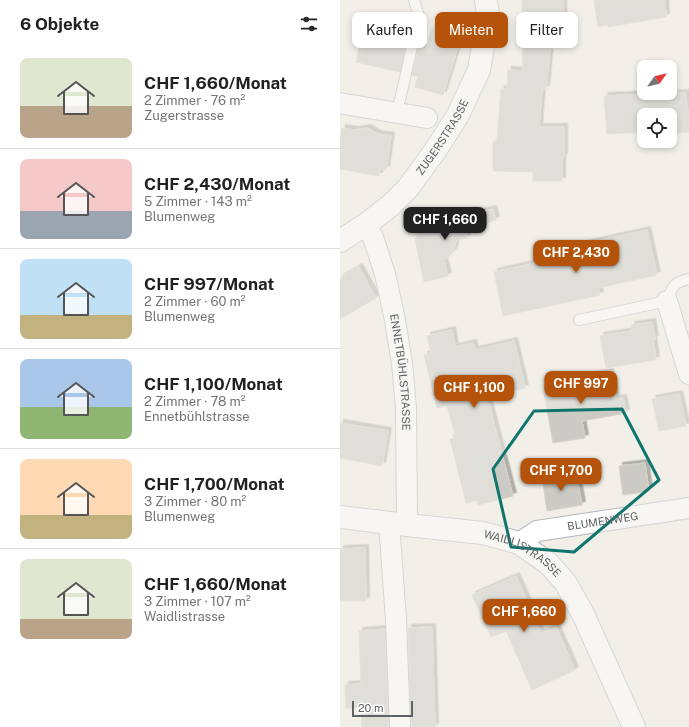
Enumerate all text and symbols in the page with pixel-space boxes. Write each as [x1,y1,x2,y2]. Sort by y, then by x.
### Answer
chip: Kaufen [352,12,427,48]
chip: Mieten [435,12,508,48]
chip: Filter [516,12,578,48]
icon: filters [298,13,320,35]
text: 6 Objekte [20,14,99,34]
north arrow [637,60,677,100]
map controls [637,60,677,148]
text: CHF 1,660/Monat [144,73,287,93]
icon: home [52,74,100,122]
text: 2 Zimmer · 76 m² [144,93,245,108]
street label: ZUGERSTRASSE [414,97,471,177]
text: Zugerstrasse [144,108,224,123]
button: locate [637,108,677,148]
text: CHF 2,430/Monat [144,174,290,194]
icon: home [52,175,100,223]
text: 5 Zimmer · 143 m² [144,194,252,209]
pin: CHF 1,660 [399,207,491,241]
text: Blumenweg [144,209,215,224]
text: CHF 1,660 [413,212,477,227]
pin: CHF 2,430 [530,240,622,274]
text: CHF 2,430 [542,245,610,260]
text: CHF 997/Monat [144,274,274,294]
icon: home [52,275,100,323]
text: 2 Zimmer · 60 m² [144,294,246,309]
text: Blumenweg [144,309,215,324]
street label: ENNETBÜHLSTRASSE [388,313,412,431]
pin: CHF 997 [544,371,618,405]
text: CHF 1,100/Monat [144,374,283,394]
icon: home [52,375,100,423]
pin: CHF 1,100 [428,375,520,409]
text: CHF 997 [553,376,609,391]
text: CHF 1,100 [443,380,505,395]
text: 2 Zimmer · 78 m² [144,394,246,409]
text: Ennetbühlstrasse [144,409,250,424]
pin: CHF 1,700 [515,458,607,492]
text: CHF 1,700 [529,463,593,478]
text: CHF 1,700/Monat [144,474,285,494]
icon: home [52,475,100,523]
text: 3 Zimmer · 80 m² [144,494,246,509]
text: Blumenweg [144,509,215,524]
street label: BLUMENWEG [566,510,639,532]
street label: WAIDLISTRASSE [483,528,564,579]
text: CHF 1,660/Monat [144,574,287,594]
icon: home [52,575,100,623]
text: 3 Zimmer · 107 m² [144,594,251,609]
pin: CHF 1,660 [478,599,570,633]
text: CHF 1,660 [492,604,556,619]
text: Waidlistrasse [144,609,225,624]
scale bar [352,699,413,718]
text: 20 m [358,702,383,714]

